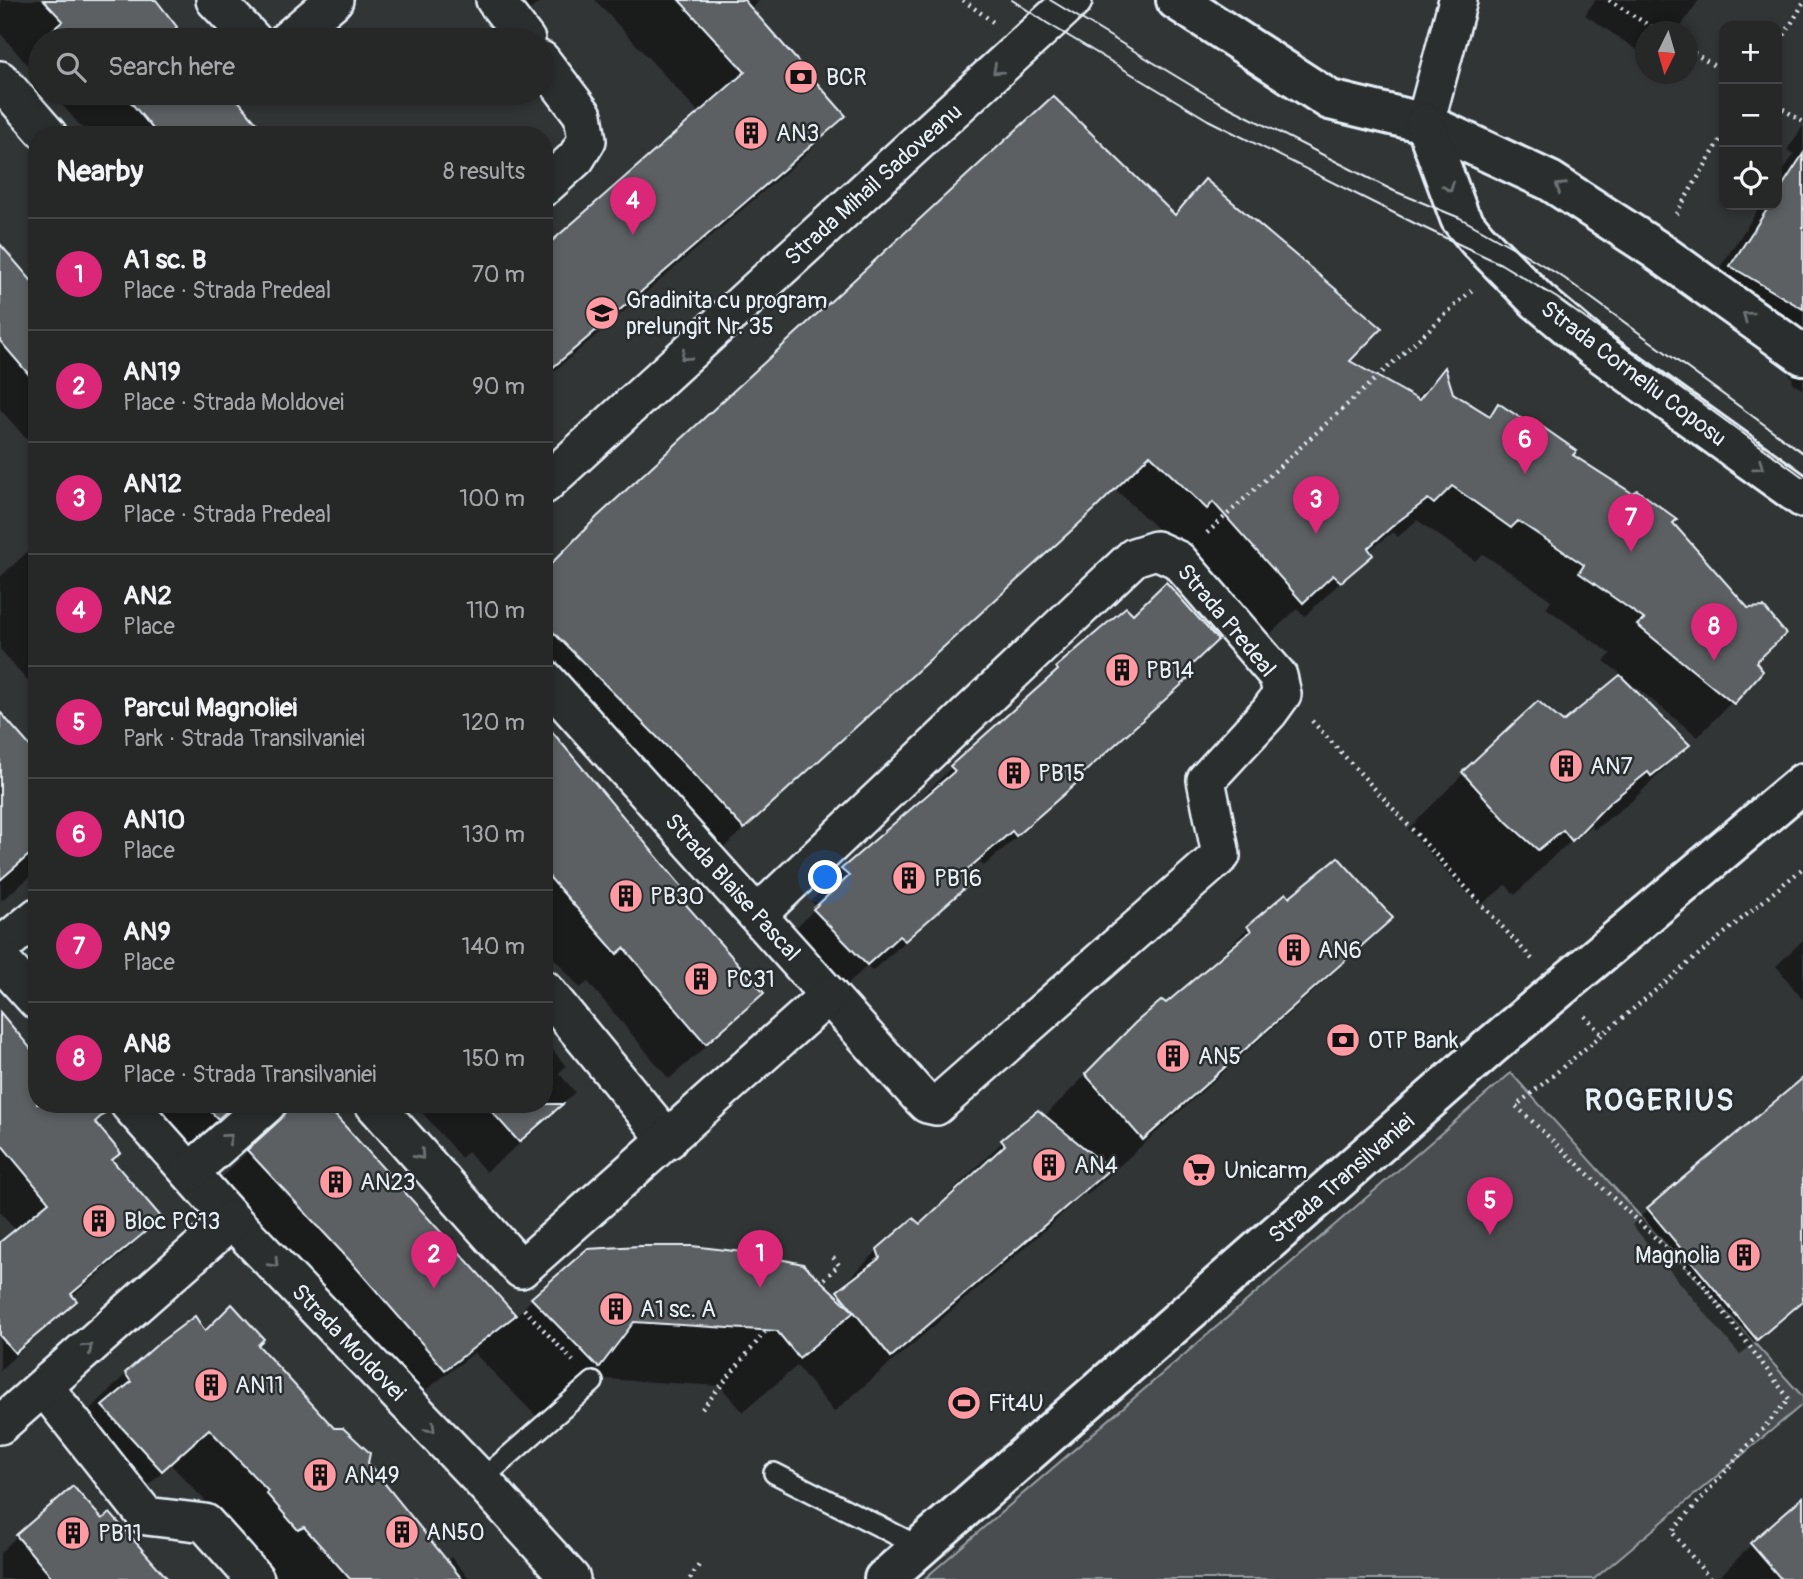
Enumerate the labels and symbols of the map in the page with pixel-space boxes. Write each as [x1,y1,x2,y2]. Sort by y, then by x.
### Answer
north arrow [1635,21,1698,84]
bank icon: BCR [782,58,820,96]
one-way arrow [992,62,1005,75]
place label: BCR [826,63,867,92]
street label: Strada Mihail Sadoveanu [779,97,968,272]
building icon: AN3 [732,114,770,152]
place label: AN3 [776,119,819,148]
pin: 4 [610,177,656,235]
one-way arrow [1440,180,1454,192]
one-way arrow [1554,183,1567,196]
place label: Gradinita cu program prelungit Nr. 35 [626,286,827,341]
school or university icon: Gradinita cu program prelungit Nr. 35 [583,294,621,332]
street label: Strada Corneliu Coposu [1535,294,1732,453]
one-way arrow [1742,312,1755,324]
one-way arrow [680,348,693,361]
pin: 6 [1502,416,1548,474]
one-way arrow [1751,458,1764,471]
pin: 3 [1293,476,1339,534]
pin: 7 [1608,494,1654,552]
street label: Strada Predeal [1171,558,1282,683]
pin: 8 [1691,603,1737,661]
building icon: PB14 [1103,651,1141,689]
place label: PB14 [1146,656,1194,685]
building icon: AN7 [1547,747,1585,785]
place label: AN7 [1590,752,1633,781]
building icon: PB15 [995,754,1033,792]
place label: PB15 [1038,759,1085,788]
street label: Strada Blaise Pascal [659,807,807,967]
building icon: PB16 [890,859,928,897]
your location [808,860,842,894]
place label: PB16 [934,864,982,893]
building icon: PB30 [607,877,645,915]
place label: PB30 [650,882,704,911]
building icon: AN6 [1275,931,1313,969]
place label: AN6 [1318,936,1362,965]
building icon: PC31 [682,960,720,998]
place label: PC31 [726,965,775,994]
bank icon: OTP Bank [1324,1021,1362,1059]
place label: OTP Bank [1368,1026,1459,1055]
building icon: AN5 [1154,1037,1192,1075]
place label: AN5 [1198,1042,1241,1071]
district label: ROGERIUS [1584,1082,1736,1119]
street label: Strada Transilvaniei [1262,1107,1420,1250]
one-way arrow [220,1134,233,1146]
building icon: AN4 [1030,1146,1068,1184]
one-way arrow [411,1147,424,1160]
place label: AN4 [1074,1151,1118,1180]
supermarket icon: Unicarm [1180,1151,1218,1189]
place label: Unicarm [1224,1156,1307,1185]
building icon: AN23 [317,1163,355,1201]
place label: AN23 [360,1168,415,1197]
pin: 5 [1467,1177,1513,1235]
building icon: Bloc PC13 [80,1202,118,1240]
place label: Bloc PC13 [124,1207,220,1236]
pin: 1 [737,1230,783,1288]
pin: 2 [411,1231,457,1289]
building icon: Magnolia [1725,1236,1763,1274]
place label: Magnolia [1635,1241,1720,1270]
one-way arrow [265,1255,278,1268]
street label: Strada Moldovei [285,1278,412,1407]
building icon: A1 sc. A [597,1290,635,1328]
place label: A1 sc. A [640,1295,716,1324]
one-way arrow [80,1344,93,1356]
building icon: AN11 [192,1366,230,1404]
place label: AN11 [235,1371,283,1400]
sports icon: Fit4U [945,1384,983,1422]
place label: Fit4U [988,1389,1044,1418]
one-way arrow [422,1420,435,1433]
building icon: AN49 [301,1456,339,1494]
place label: AN49 [344,1461,400,1490]
building icon: AN50 [383,1513,421,1551]
building icon: PB11 [54,1514,92,1552]
place label: AN50 [426,1518,485,1547]
place label: PB11 [98,1519,142,1548]

